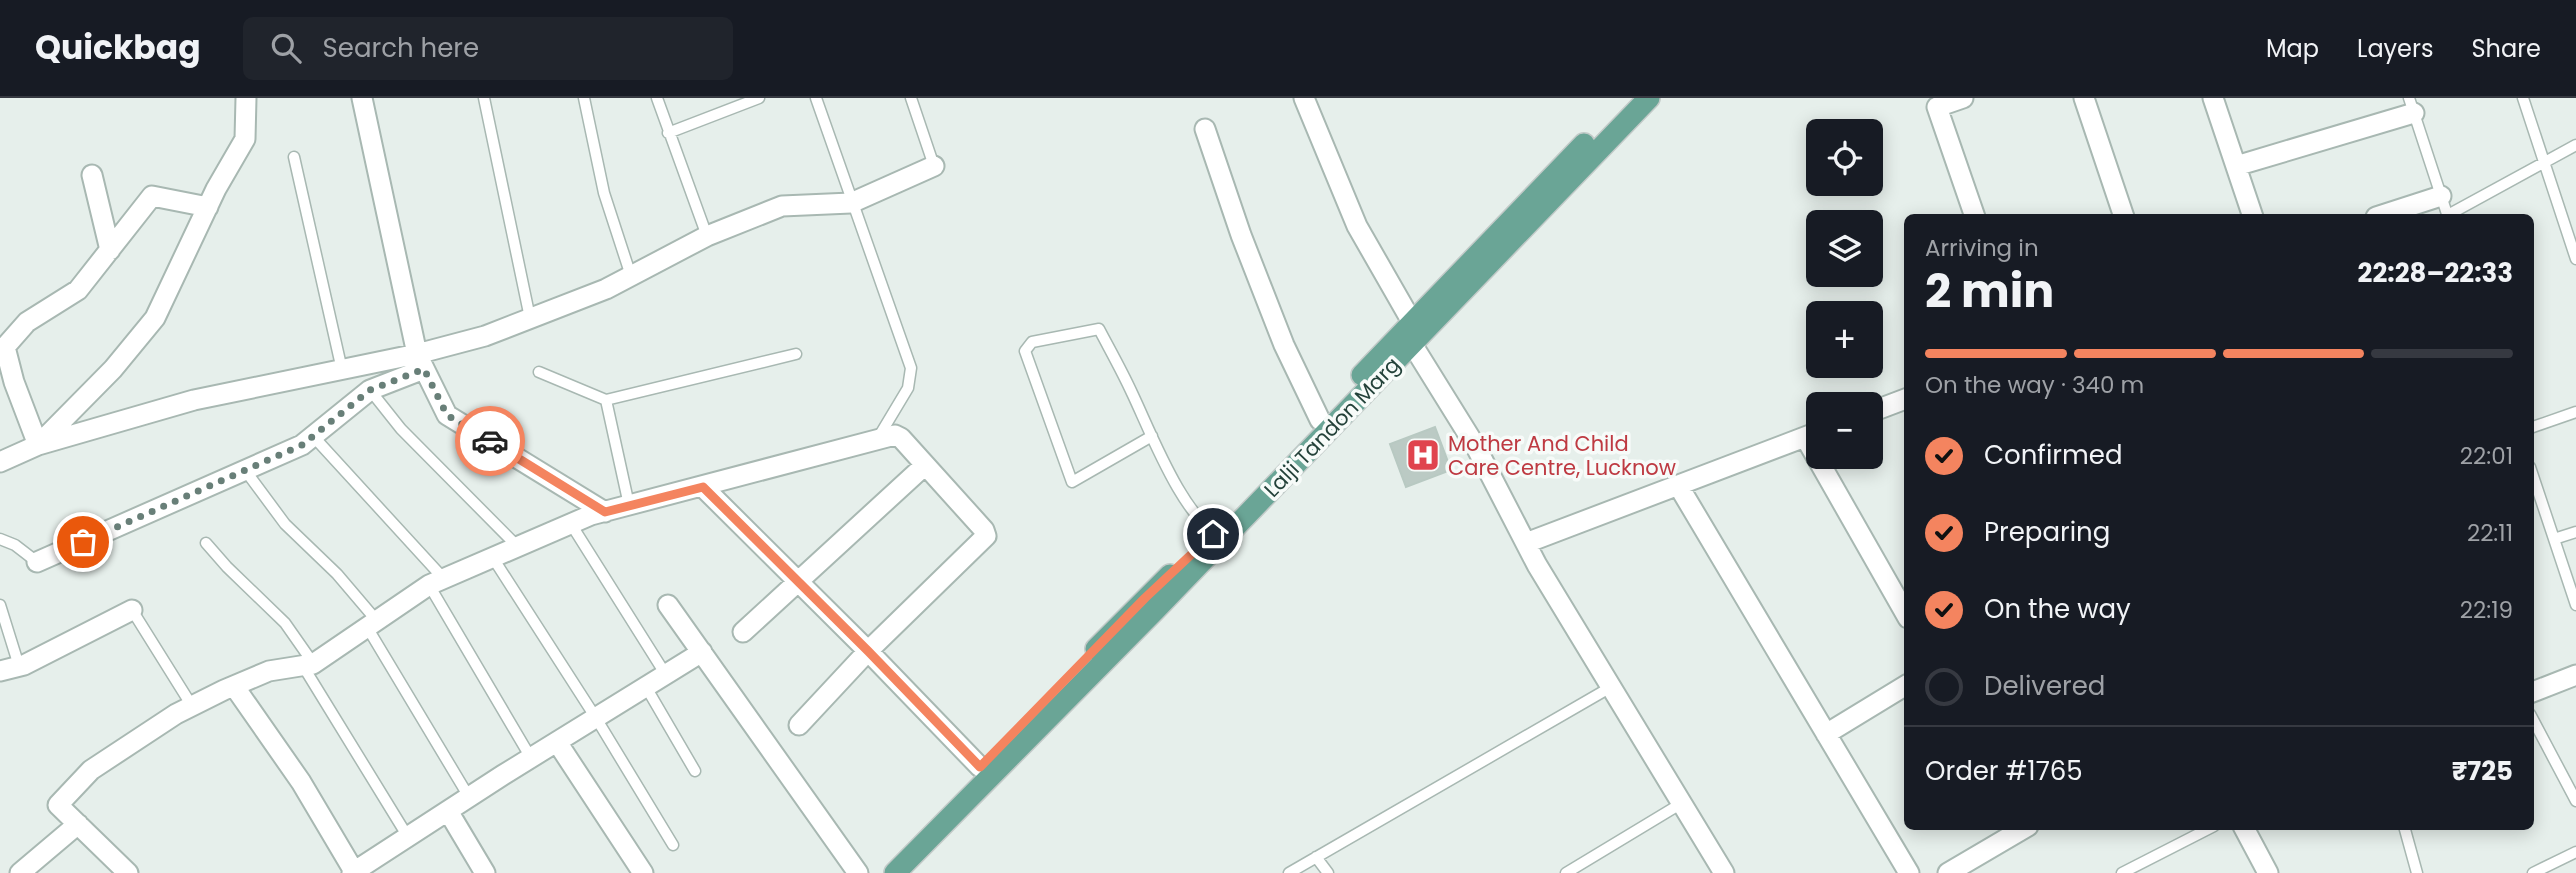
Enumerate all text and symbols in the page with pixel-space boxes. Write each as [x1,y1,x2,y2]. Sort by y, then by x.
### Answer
search box [243,17,733,80]
text: Quickbag [35,24,201,71]
icon: search [267,29,305,67]
text: Search here [323,30,479,66]
text: Map [2266,32,2319,65]
text: Layers [2357,32,2433,65]
text: Share [2471,32,2541,65]
map controls [1806,119,1883,469]
button: locate [1806,119,1883,196]
button: layers [1806,210,1883,287]
text: Arriving in [1925,232,2039,264]
text: 22:28–22:33 [2358,255,2513,291]
text: 2 min [1925,259,2054,323]
button: + [1806,301,1883,378]
street label: Lalji Tandon Marg [1258,351,1406,503]
text: On the way · 340 m [1925,369,2144,401]
button: − [1806,392,1883,469]
courier [455,406,525,476]
icon: car [471,422,509,460]
place label: Mother And Child Care Centre, Lucknow [1448,429,1676,482]
hospital icon: Mother And Child Care Centre, Lucknow [1404,436,1442,474]
icon: check [1925,437,1963,475]
text: Confirmed [1984,437,2122,473]
text: 22:01 [2460,440,2513,472]
pin [1183,504,1243,564]
pin [53,512,113,572]
icon: check [1925,514,1963,552]
text: Preparing [1984,514,2110,550]
icon: home [1194,515,1232,553]
text: 22:11 [2467,517,2513,549]
icon: bag [64,523,102,561]
icon: check [1925,591,1963,629]
text: On the way [1984,591,2131,627]
text: 22:19 [2460,594,2513,626]
text: Delivered [1984,668,2105,704]
text: Order #1765 [1925,753,2083,789]
text: ₹725 [2452,753,2513,789]

